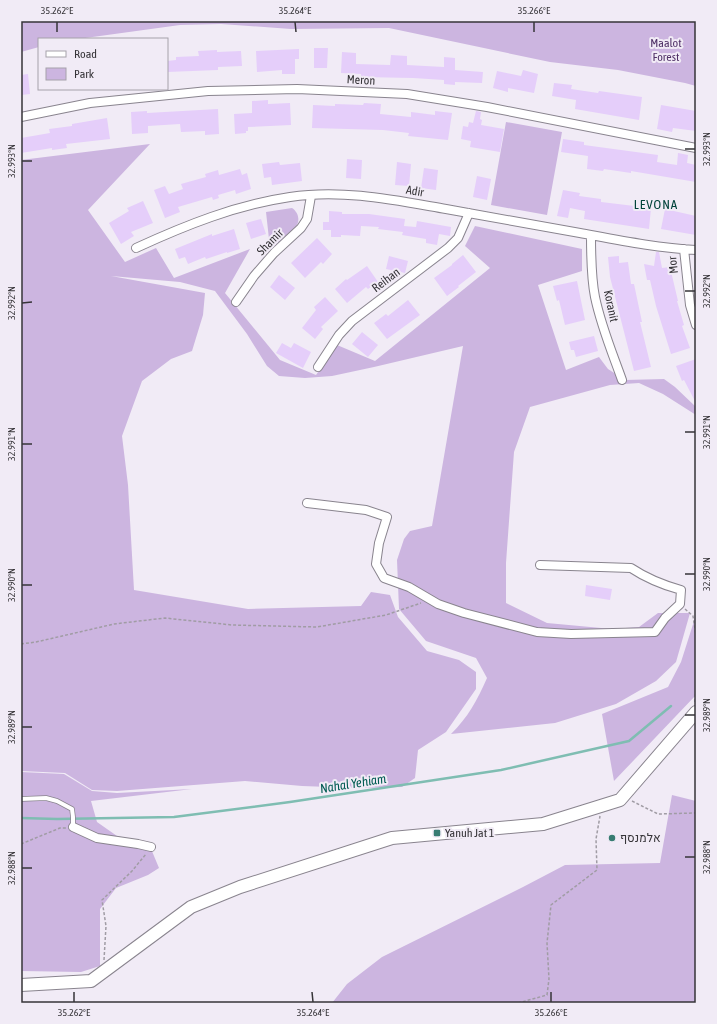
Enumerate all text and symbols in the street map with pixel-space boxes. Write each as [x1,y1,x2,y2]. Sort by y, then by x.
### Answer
text: 35.262°E [41,5,74,16]
text: 35.264°E [279,5,312,16]
text: 35.266°E [518,5,551,16]
park label: Maalot Forest [650,36,682,64]
legend [38,38,168,90]
text: Road [74,47,97,61]
text: Park [74,67,95,81]
street label: Meron [346,72,376,88]
text: 32.993°N [701,132,712,166]
text: 32.993°N [6,144,17,178]
street label: Adir [405,183,425,200]
district label: LEVONA [634,197,678,212]
street label: Shamir [254,226,286,258]
street label: Mor [665,255,681,274]
street label: Reihan [369,265,403,295]
text: 32.992°N [701,274,712,308]
text: 32.992°N [6,286,17,320]
street label: Koranit [601,289,621,324]
text: 32.991°N [701,415,712,449]
text: 32.991°N [6,427,17,461]
text: 32.990°N [701,557,712,591]
text: 32.990°N [6,568,17,602]
text: 32.989°N [701,698,712,732]
text: 32.989°N [6,710,17,744]
water label: Nahal Yehiam [319,771,388,796]
place label: Yanuh Jat 1 [445,826,495,840]
marker: Yanuh Jat 1 [432,828,442,838]
place label: אלמנסף [620,831,661,845]
marker: אלמנסף [607,833,617,843]
text: 32.988°N [701,840,712,874]
text: 32.988°N [6,851,17,885]
text: 35.262°E [58,1007,91,1018]
text: 35.264°E [297,1007,330,1018]
text: 35.266°E [535,1007,568,1018]

